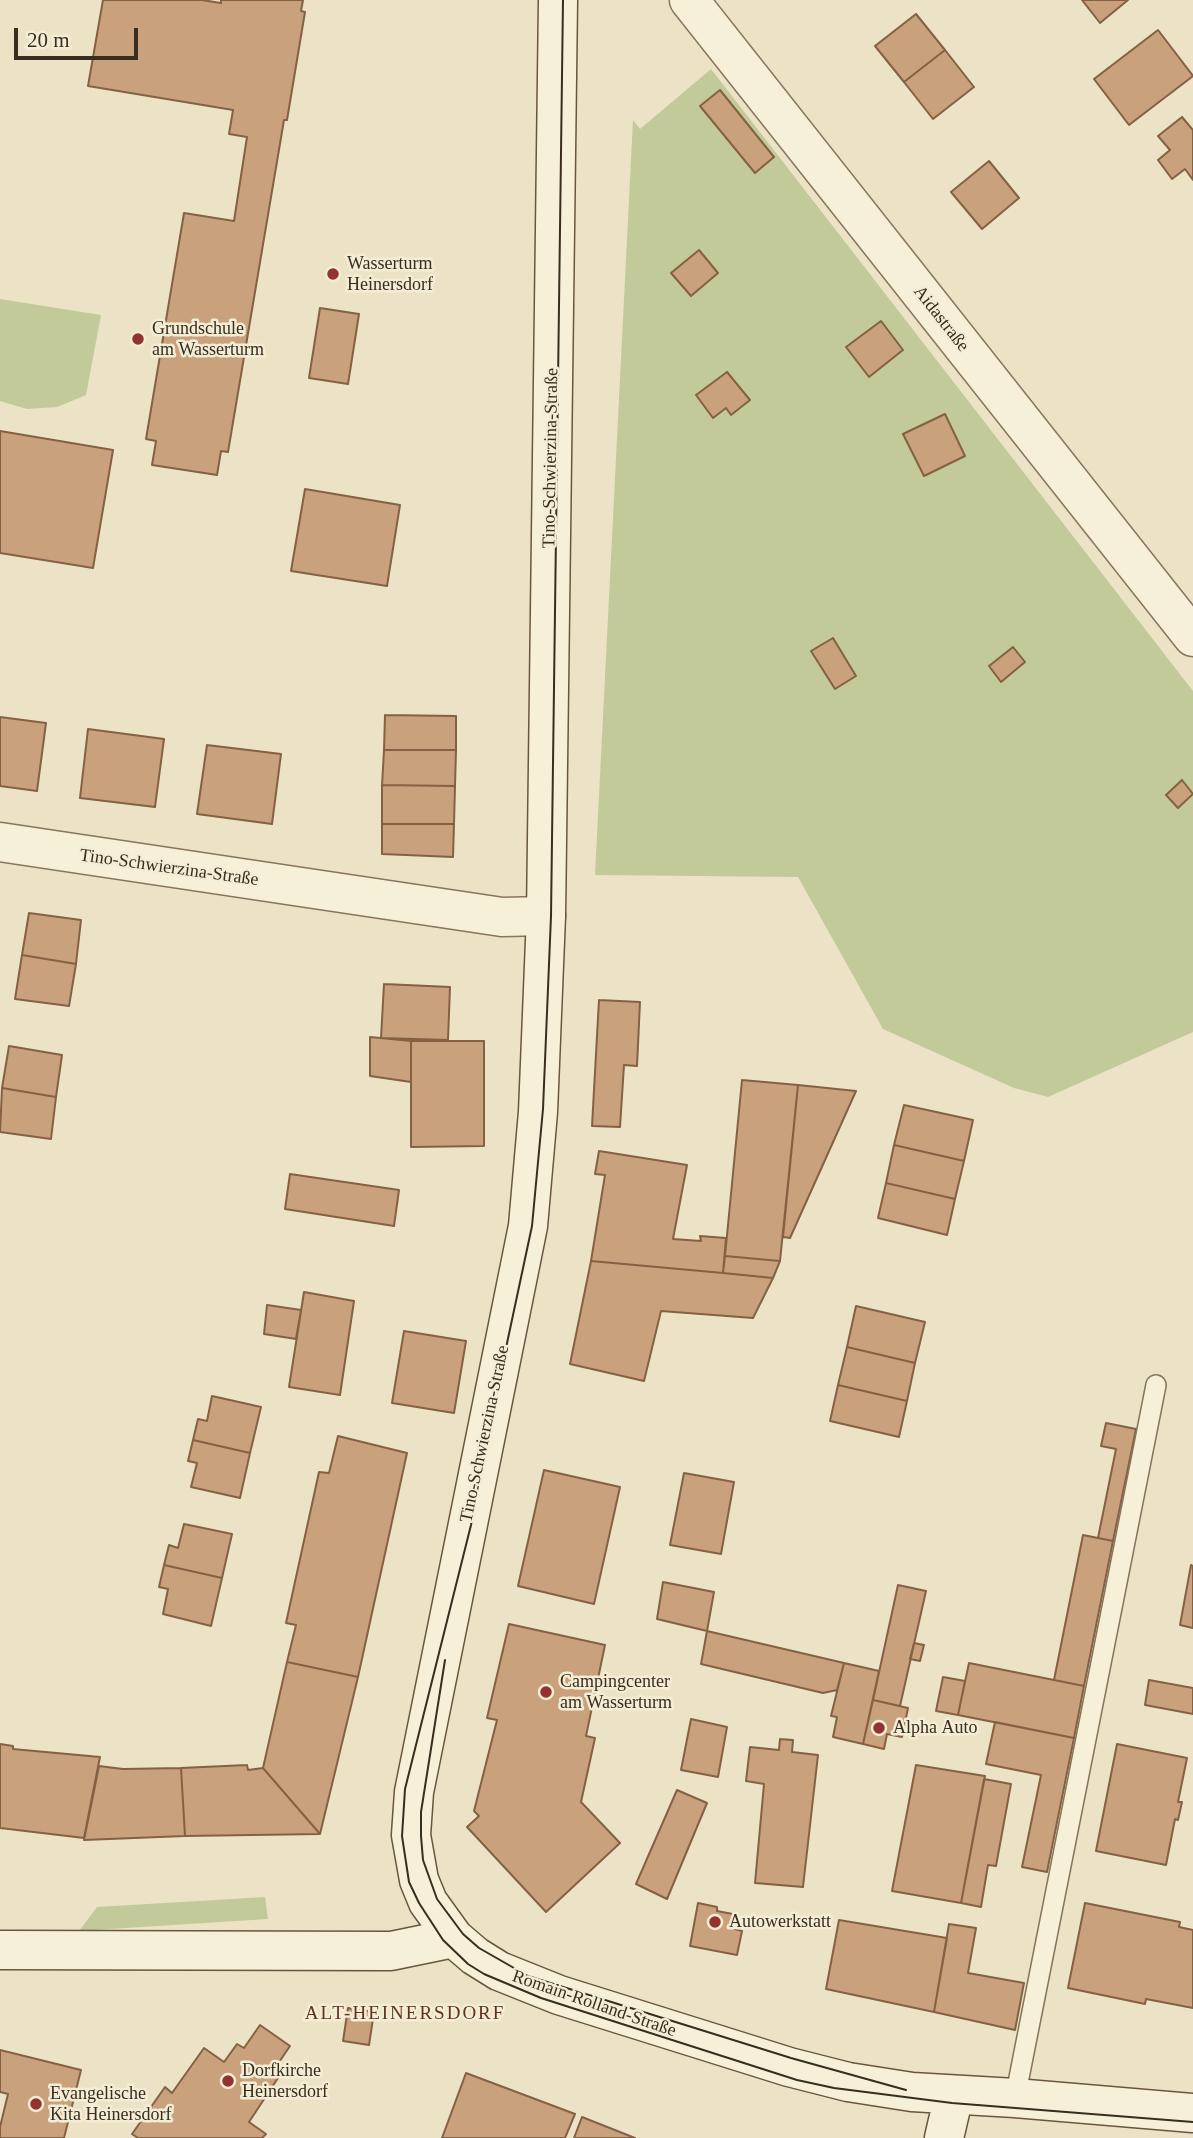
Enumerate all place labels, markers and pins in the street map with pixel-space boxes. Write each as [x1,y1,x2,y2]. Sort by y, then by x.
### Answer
place label: Wasserturm Heinersdorf [347,253,433,296]
marker: Wasserturm Heinersdorf [325,266,341,282]
place label: Grundschule am Wasserturm [152,318,264,360]
marker: Grundschule am Wasserturm [130,331,146,347]
place label: Campingcenter am Wasserturm [560,1671,672,1714]
marker: Campingcenter am Wasserturm [538,1684,554,1700]
place label: Alpha Auto [893,1717,977,1739]
marker: Alpha Auto [871,1720,887,1736]
place label: Autowerkstatt [729,1911,831,1933]
marker: Autowerkstatt [707,1914,723,1930]
place label: Dorfkirche Heinersdorf [242,2060,328,2102]
marker: Dorfkirche Heinersdorf [220,2073,236,2089]
place label: Evangelische Kita Heinersdorf [50,2083,171,2126]
marker: Evangelische Kita Heinersdorf [28,2096,44,2112]

